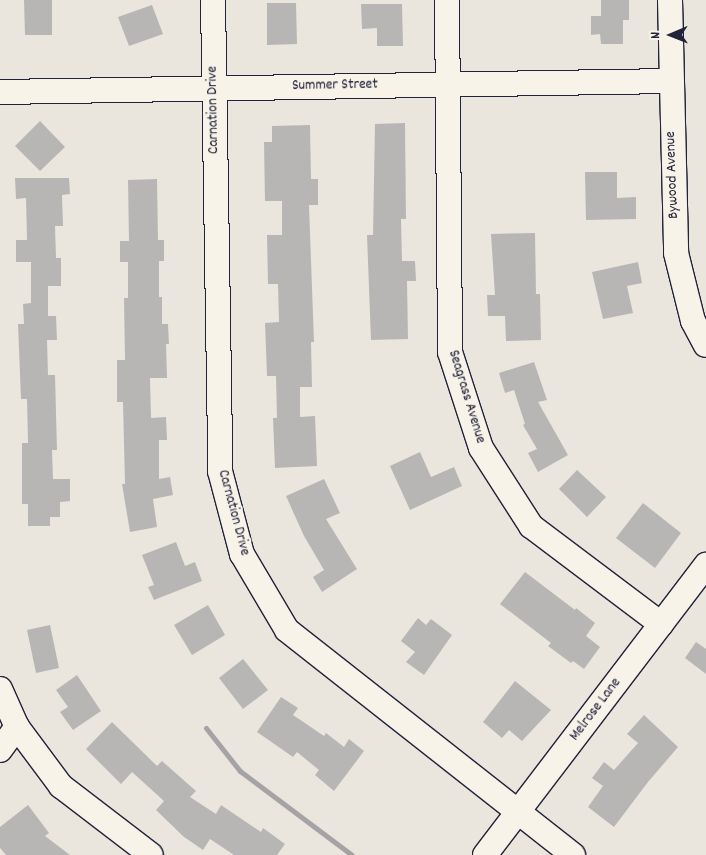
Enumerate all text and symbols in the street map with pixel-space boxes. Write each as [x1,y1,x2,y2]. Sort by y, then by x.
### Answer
north arrow [646,10,696,60]
text: N [646,32,666,39]
street label: Carnation Drive [204,66,224,154]
street label: Summer Street [292,76,378,96]
street label: Bywood Avenue [662,131,684,219]
street label: Seagrass Avenue [443,348,489,446]
street label: Carnation Drive [213,468,253,558]
street label: Melrose Lane [566,675,626,745]

